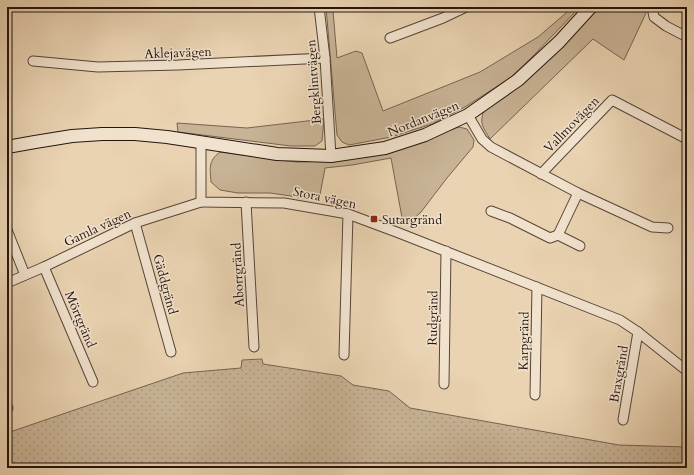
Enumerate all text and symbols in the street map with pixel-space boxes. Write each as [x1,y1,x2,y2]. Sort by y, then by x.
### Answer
street label: Bergklintvägen [302,38,326,125]
street label: Aklejavägen [144,43,213,63]
street label: Vallmovägen [540,92,604,157]
street label: Nordanvägen [385,96,462,141]
street label: Stora vägen [291,182,359,214]
street label: Gamla vägen [61,204,134,251]
place label: Sutargränd [382,211,442,229]
marker: Sutargränd [369,214,379,224]
street label: Aborrgränd [227,242,249,308]
street label: Gäddgränd [148,252,182,317]
street label: Mörtgränd [60,288,100,351]
street label: Rudgränd [424,290,442,346]
street label: Karpgränd [514,311,534,371]
street label: Braxgränd [605,344,633,404]

